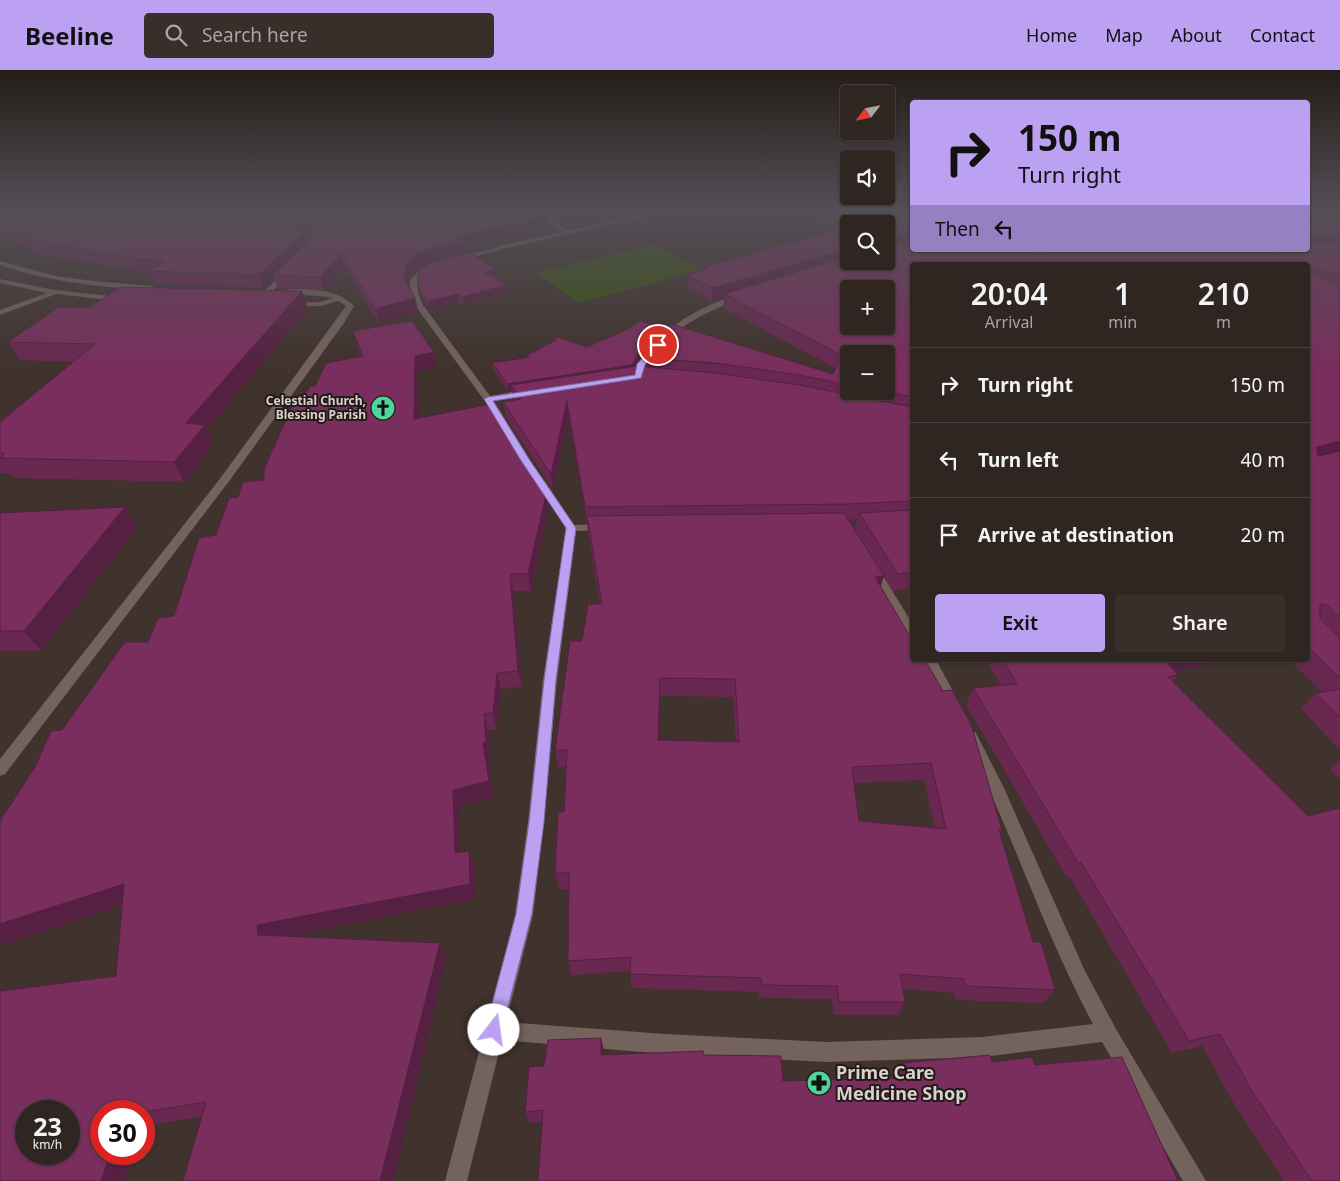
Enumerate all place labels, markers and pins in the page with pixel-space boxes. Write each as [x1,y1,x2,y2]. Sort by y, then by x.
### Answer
pin [637,324,679,366]
place label: Celestial Church, Blessing Parish [266,392,366,423]
church icon: Celestial Church, Blessing Parish [370,395,396,421]
place label: Prime Care Medicine Shop [836,1060,967,1105]
pharmacy icon: Prime Care Medicine Shop [806,1070,832,1096]

